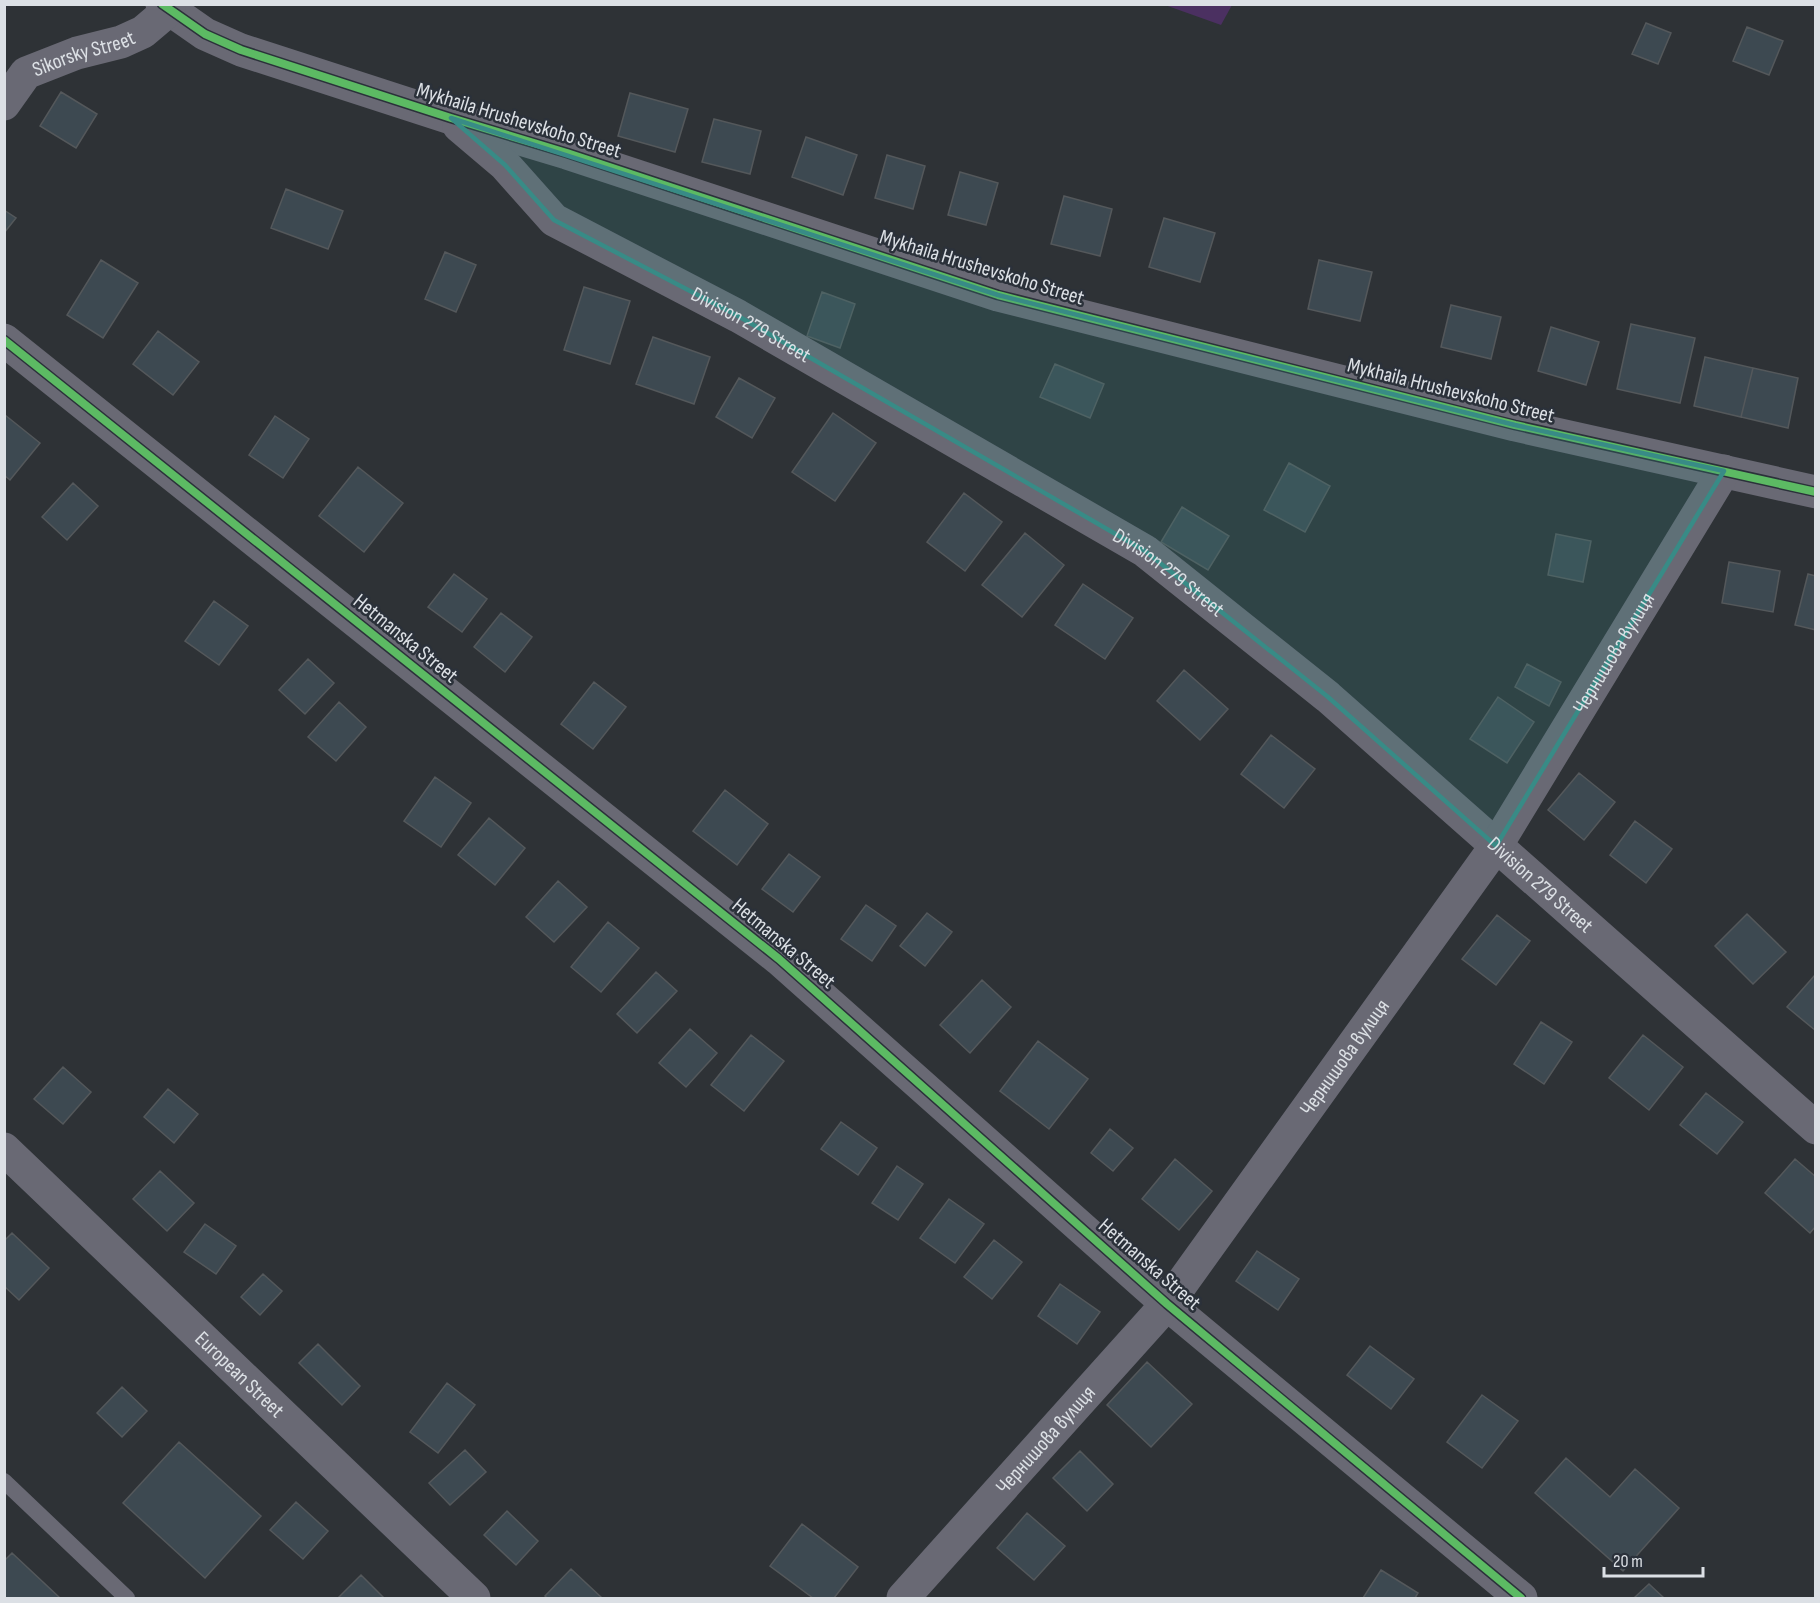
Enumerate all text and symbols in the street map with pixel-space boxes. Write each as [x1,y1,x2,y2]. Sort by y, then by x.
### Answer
street label: Sikorsky Street [29,25,139,82]
street label: Mykhaila Hrushevskoho Street [414,77,624,164]
street label: Mykhaila Hrushevskoho Street [877,224,1087,311]
street label: Division 279 Street [687,282,815,368]
street label: Mykhaila Hrushevskoho Street [1345,353,1557,428]
street label: Division 279 Street [1108,523,1229,622]
street label: Чернишова вулиця [1568,588,1660,718]
street label: Hetmanska Street [348,589,463,688]
street label: Division 279 Street [1482,832,1598,938]
street label: Hetmanska Street [727,893,840,994]
street label: Чернишова вулиця [1295,995,1395,1120]
street label: Hetmanska Street [1093,1213,1206,1316]
street label: European Street [190,1326,289,1423]
street label: Чернишова вулиця [991,1381,1101,1499]
scale bar [1604,1540,1703,1578]
text: 20 m [1613,1551,1643,1572]

